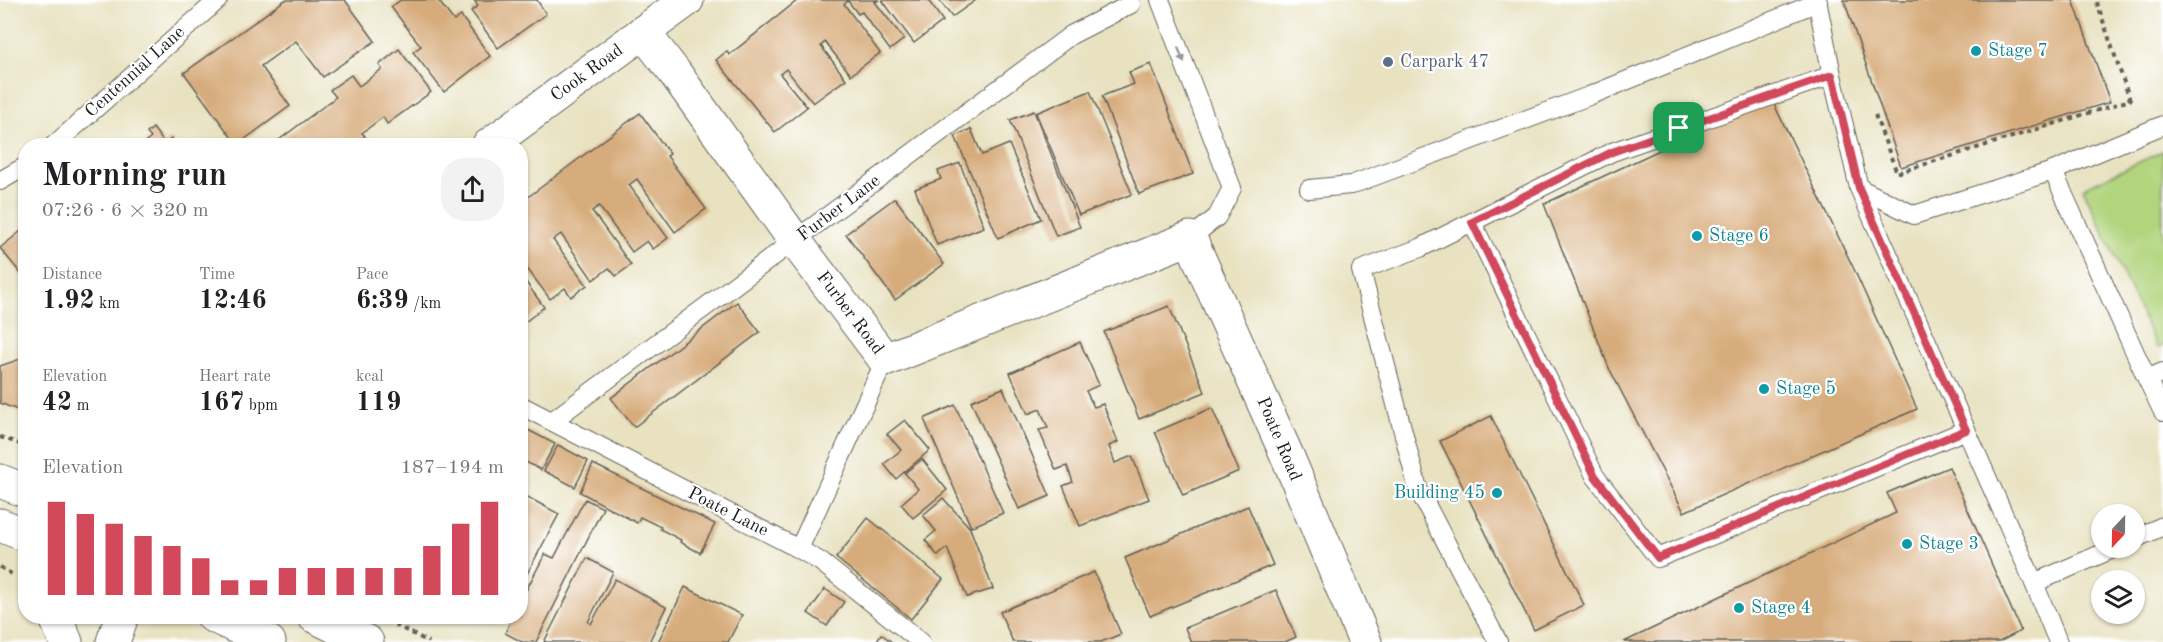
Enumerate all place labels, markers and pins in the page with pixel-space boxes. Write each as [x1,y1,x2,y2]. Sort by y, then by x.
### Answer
place label: Stage 7 [1988,42,2048,60]
marker: Stage 7 [1969,44,1983,58]
place label: Carpark 47 [1400,53,1489,71]
marker: Carpark 47 [1381,55,1395,69]
pin [1653,102,1704,153]
place label: Stage 6 [1709,227,1769,245]
marker: Stage 6 [1690,229,1704,243]
place label: Stage 5 [1776,380,1836,398]
marker: Stage 5 [1757,382,1771,396]
place label: Building 45 [1394,484,1485,502]
marker: Building 45 [1490,486,1504,500]
place label: Stage 3 [1919,535,1979,553]
marker: Stage 3 [1900,537,1914,551]
place label: Stage 4 [1751,599,1811,617]
marker: Stage 4 [1732,601,1746,615]

